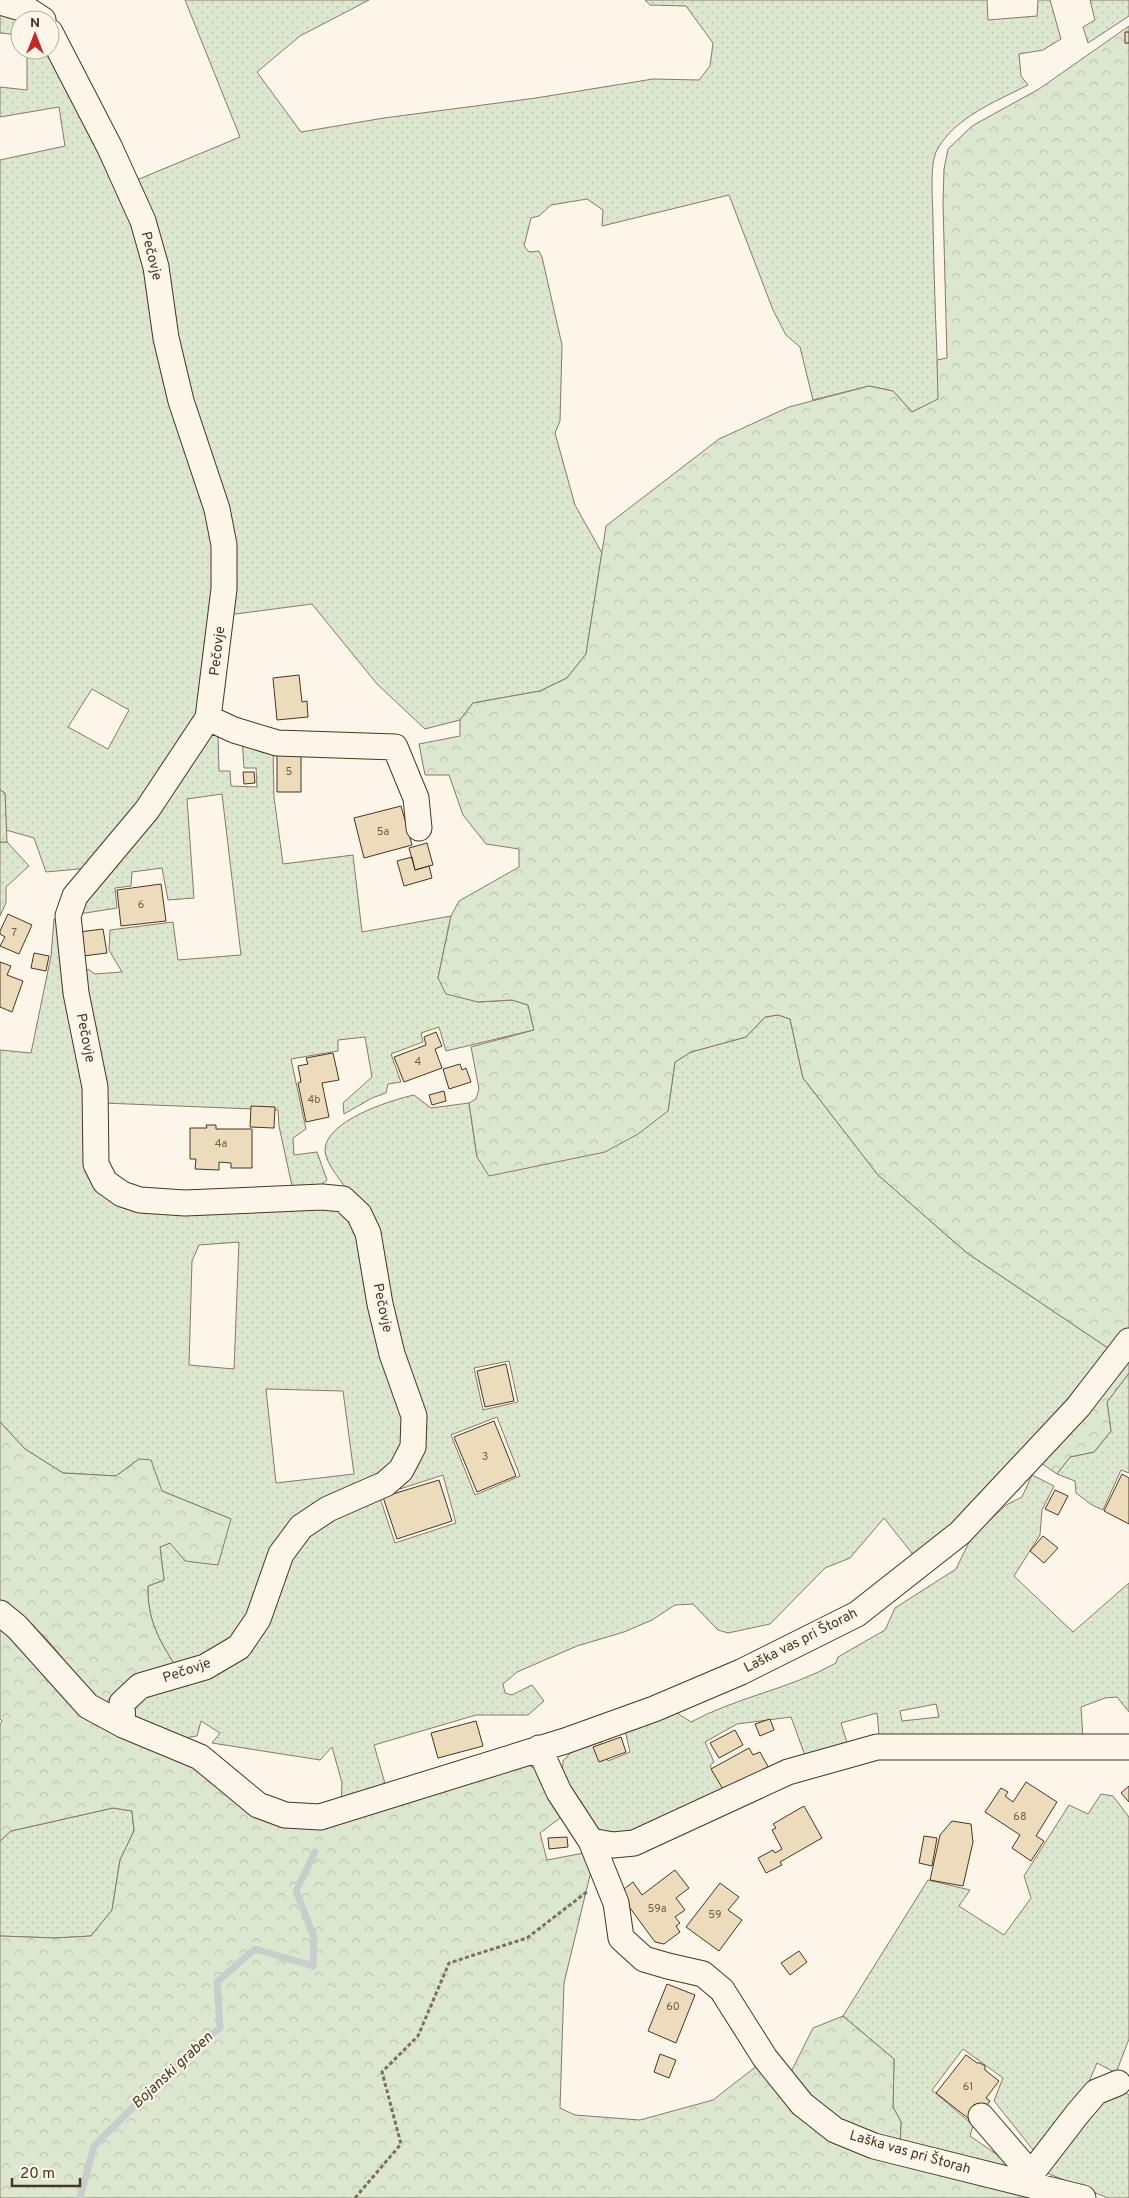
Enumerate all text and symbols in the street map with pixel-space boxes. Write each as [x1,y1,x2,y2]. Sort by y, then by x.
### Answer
north arrow [10,10,60,60]
text: N [30,15,40,32]
street label: Pečovje [137,230,165,282]
street label: Pečovje [207,625,229,677]
house number: 5 [286,765,293,779]
house number: 5a [377,825,390,839]
house number: 6 [138,898,144,912]
house number: 7 [11,926,17,940]
street label: Pečovje [72,1012,98,1064]
house number: 4 [415,1055,422,1069]
house number: 4b [307,1093,321,1107]
house number: 4a [215,1137,228,1151]
street label: Pečovje [369,1282,395,1334]
house number: 3 [482,1450,488,1464]
street label: Laška vas pri Štorah [741,1604,861,1677]
street label: Pečovje [161,1655,213,1687]
house number: 68 [1013,1810,1027,1824]
house number: 59a [647,1902,667,1916]
house number: 59 [708,1908,722,1922]
house number: 60 [666,2000,680,2014]
water label: Bojanski graben [128,2029,218,2113]
house number: 61 [963,2080,973,2094]
street label: Laška vas pri Štorah [847,2127,973,2178]
scale bar [12,2156,80,2188]
text: 20 m [20,2165,55,2184]

